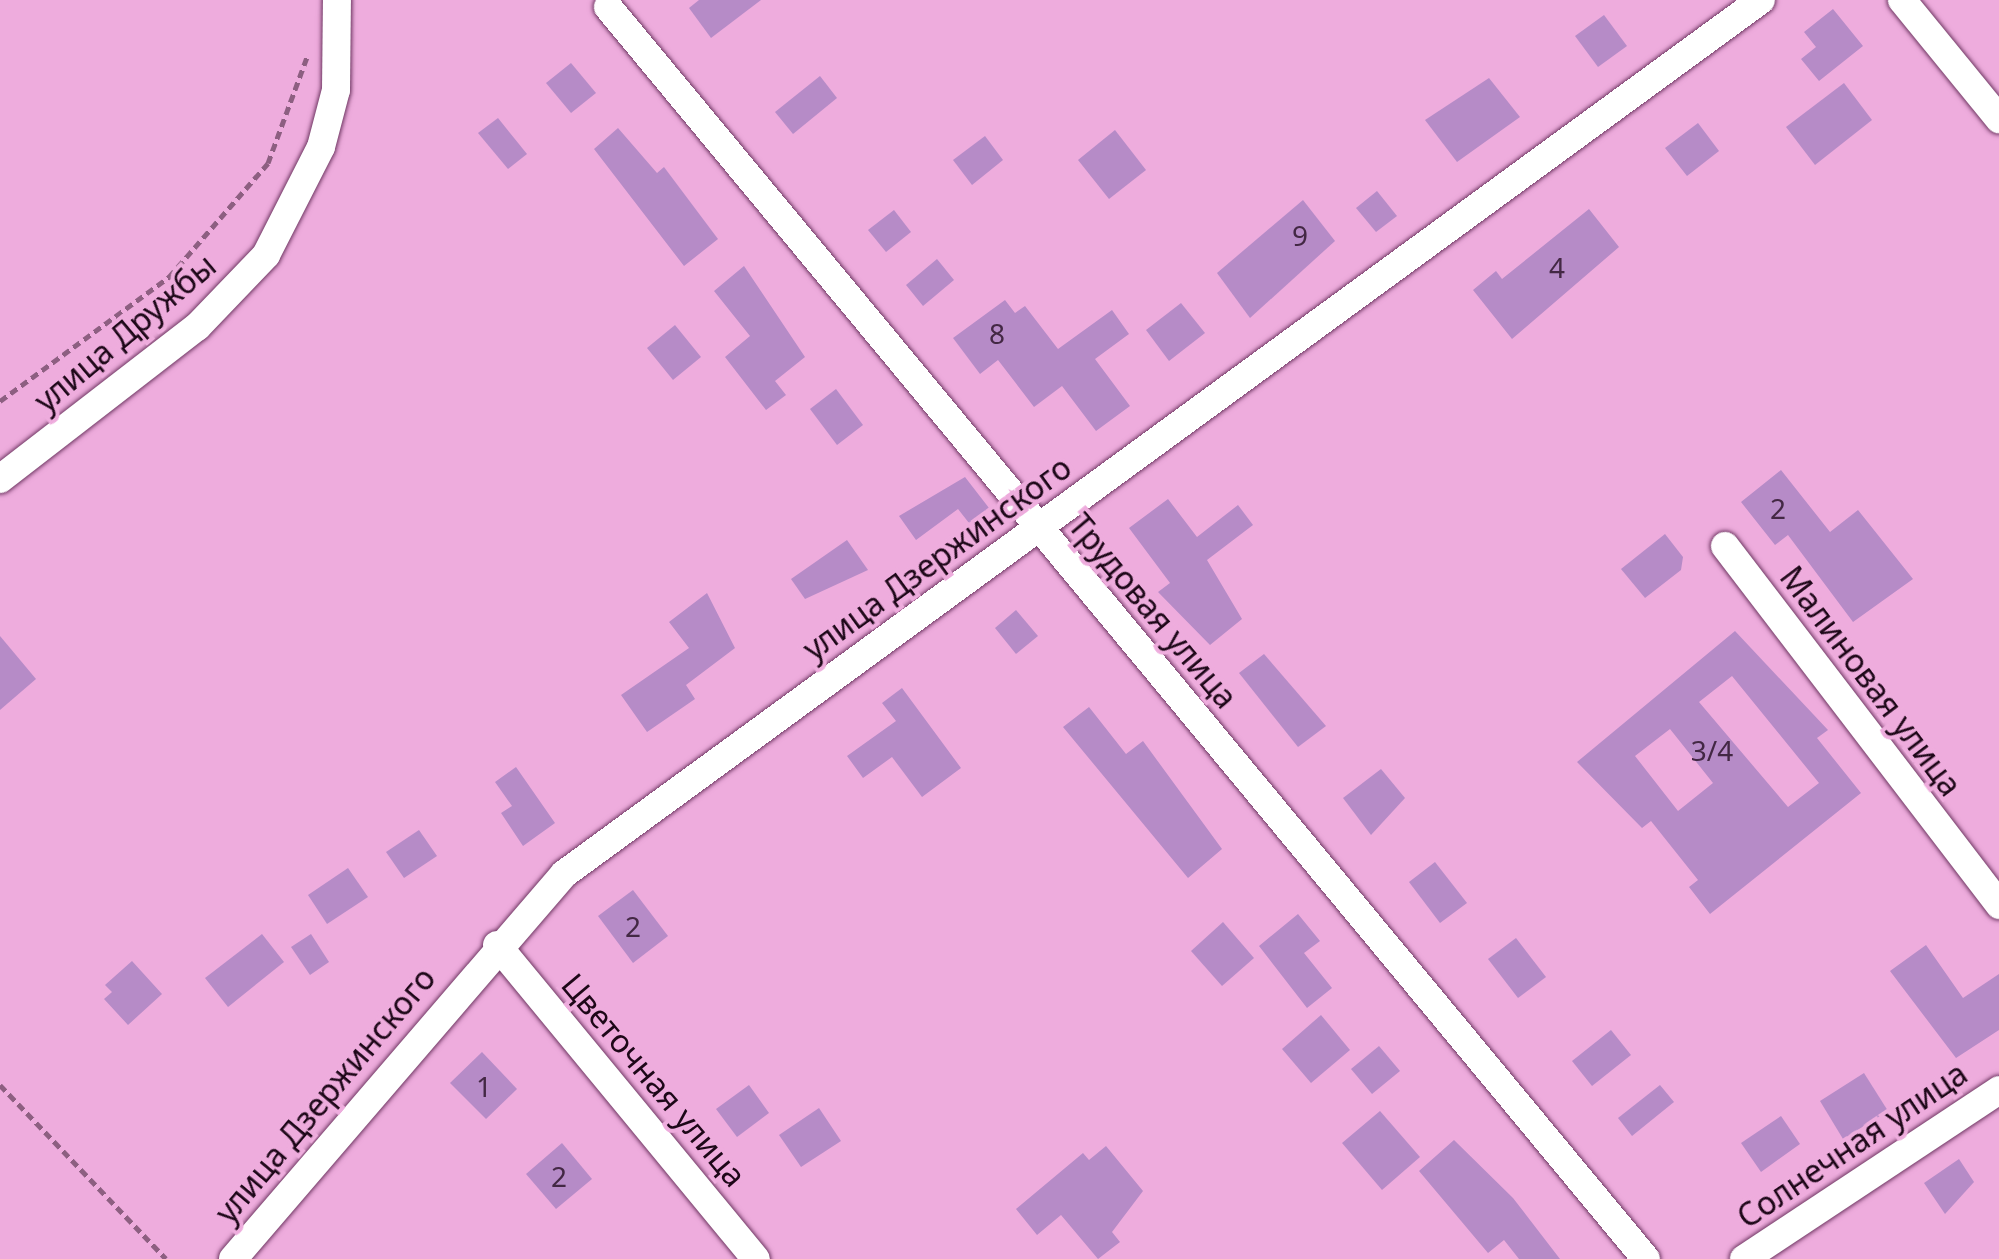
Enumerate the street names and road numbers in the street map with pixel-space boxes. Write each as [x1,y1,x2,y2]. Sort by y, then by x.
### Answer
street label: улица Дружбы [27,246,223,420]
street label: улица Дзержинского [795,448,1079,668]
street label: Трудовая улица [1061,506,1245,716]
street label: Малиновая улица [1772,559,1970,803]
street label: улица Дзержинского [207,959,443,1231]
street label: Цветочная улица [554,966,754,1194]
street label: Солнечная улица [1730,1054,1974,1236]

